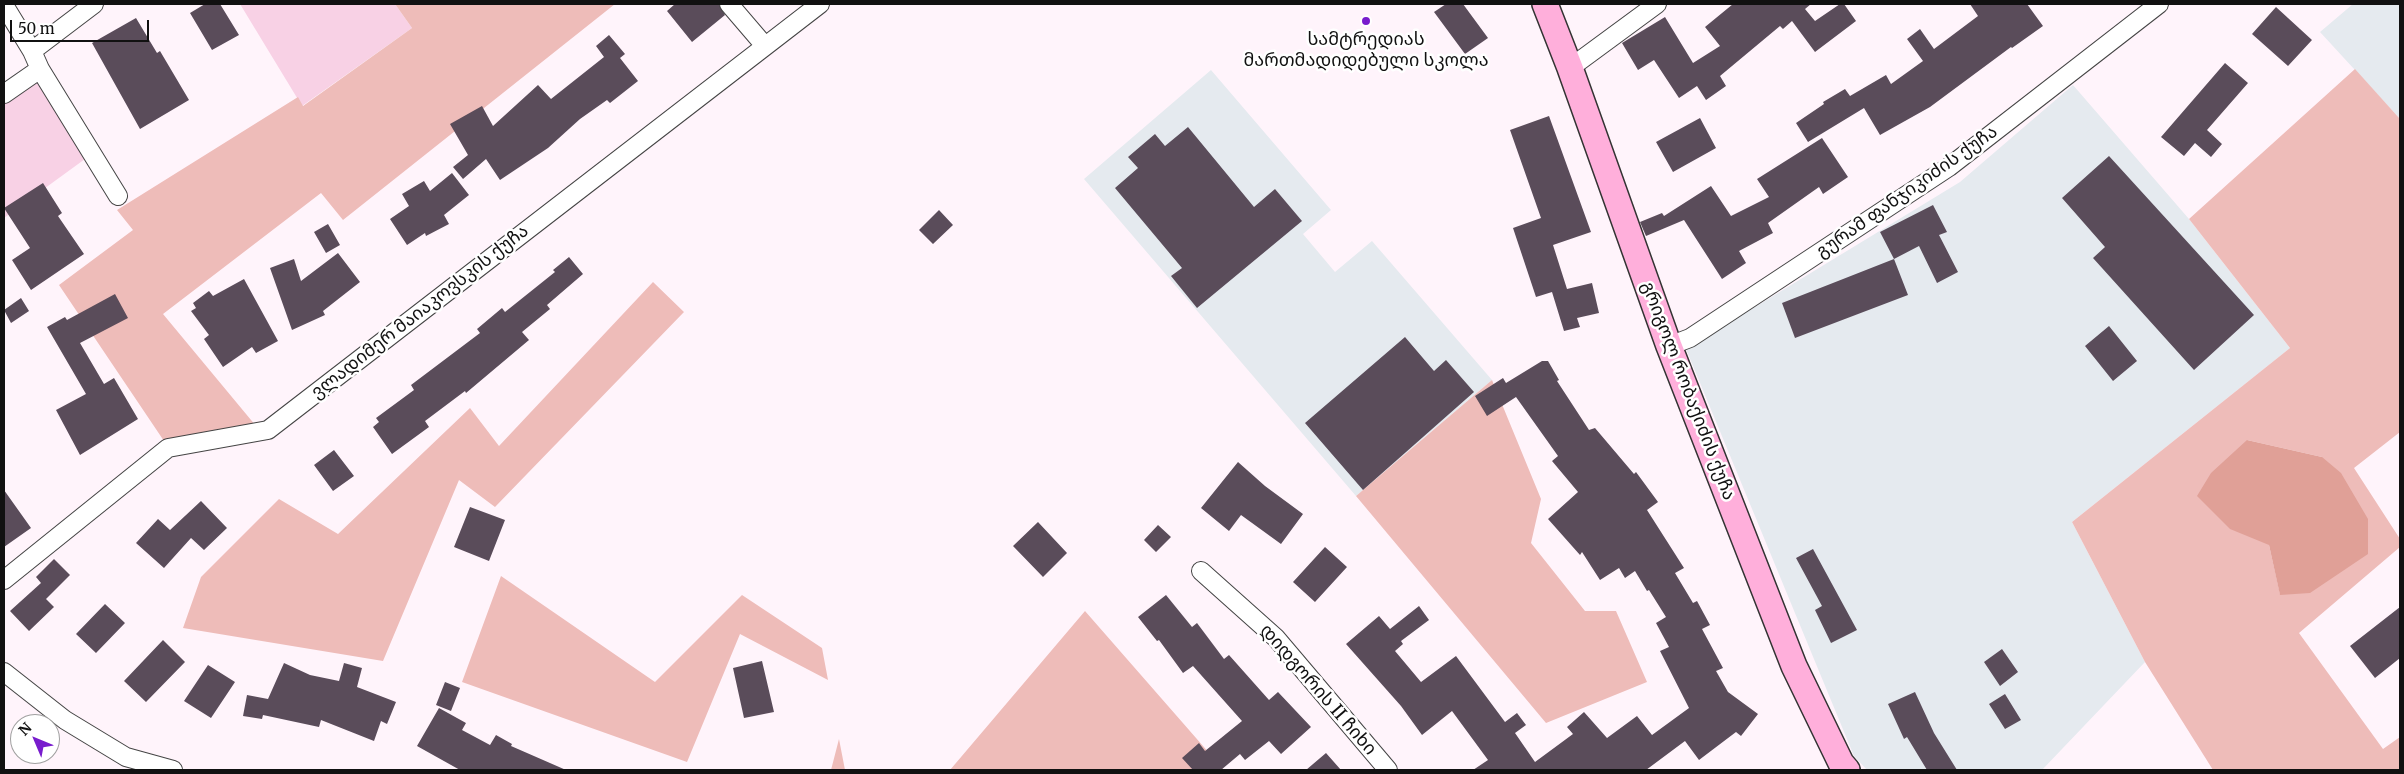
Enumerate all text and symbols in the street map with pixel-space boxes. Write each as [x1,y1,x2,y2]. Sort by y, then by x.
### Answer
scale bar [12,10,151,42]
marker: სამტრედიას მართმადიდებული სკოლა [1360,15,1372,27]
text: 50 m [18,19,55,38]
place label: სამტრედიას მართმადიდებული სკოლა [1243,29,1489,72]
street label: გურამ ფანჯიკიძის ქუჩა [1812,121,2002,263]
street label: ვლადიმერ მაიაკოვსკის ქუჩა [307,220,533,404]
street label: გრიგოლ რობაქიძის ქუჩა [1636,279,1740,503]
street label: დიდგორის II ჩიხი [1255,620,1381,760]
north arrow [10,714,60,764]
text: N [15,719,35,739]

